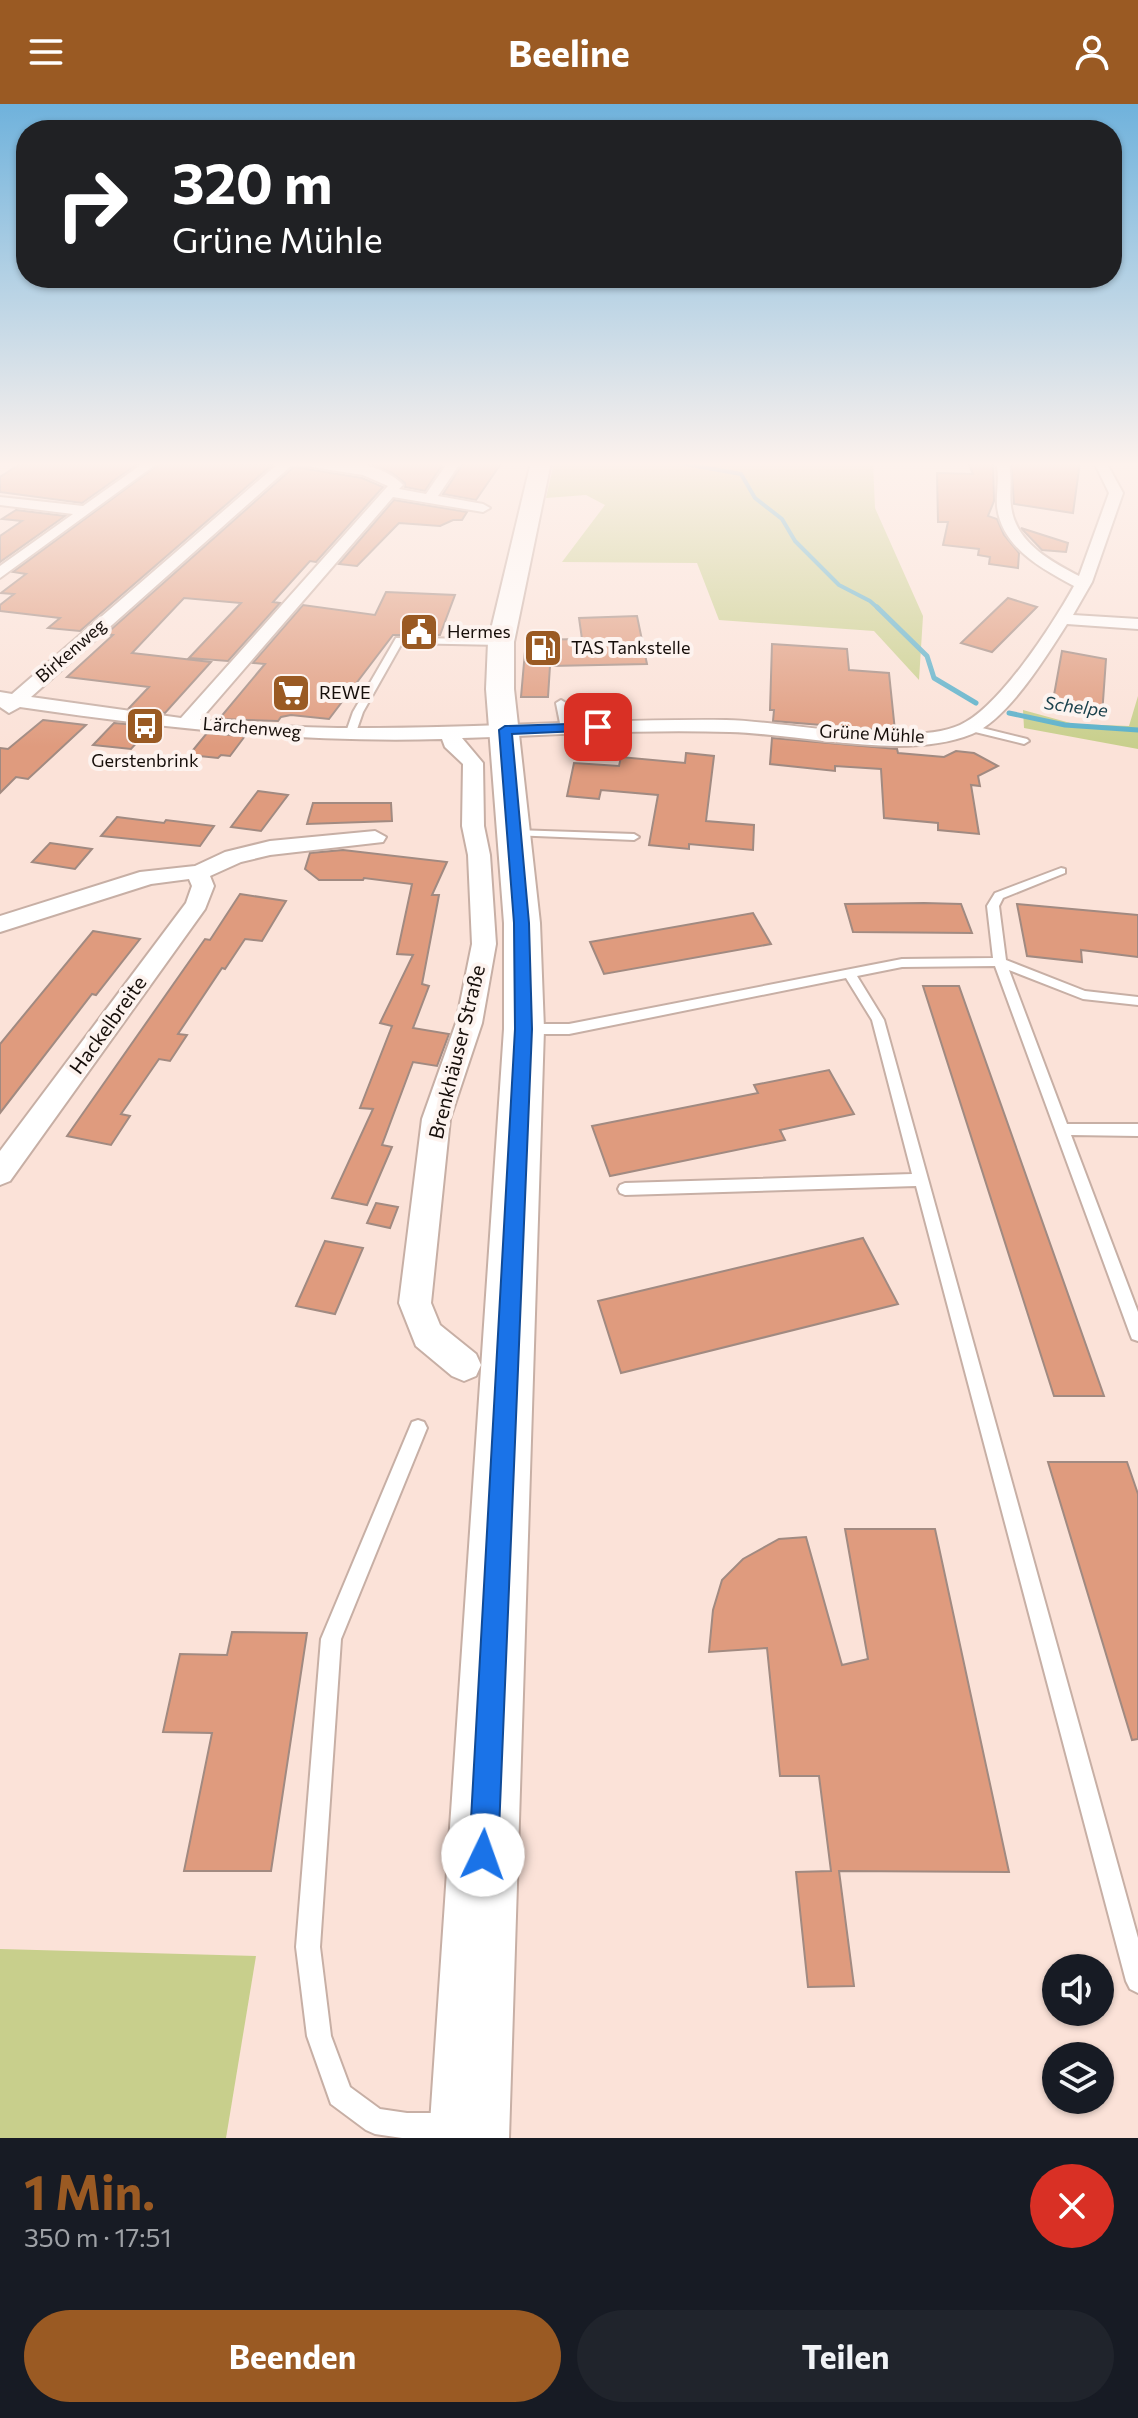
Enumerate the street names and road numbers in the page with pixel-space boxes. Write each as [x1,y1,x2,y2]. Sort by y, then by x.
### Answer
street label: Birkenweg [31,614,110,687]
street label: Lärchenweg [202,712,302,742]
street label: Grüne Mühle [819,719,925,747]
street label: Brenkhäuser Straße [423,962,489,1141]
street label: Hackelbreite [64,971,151,1078]

